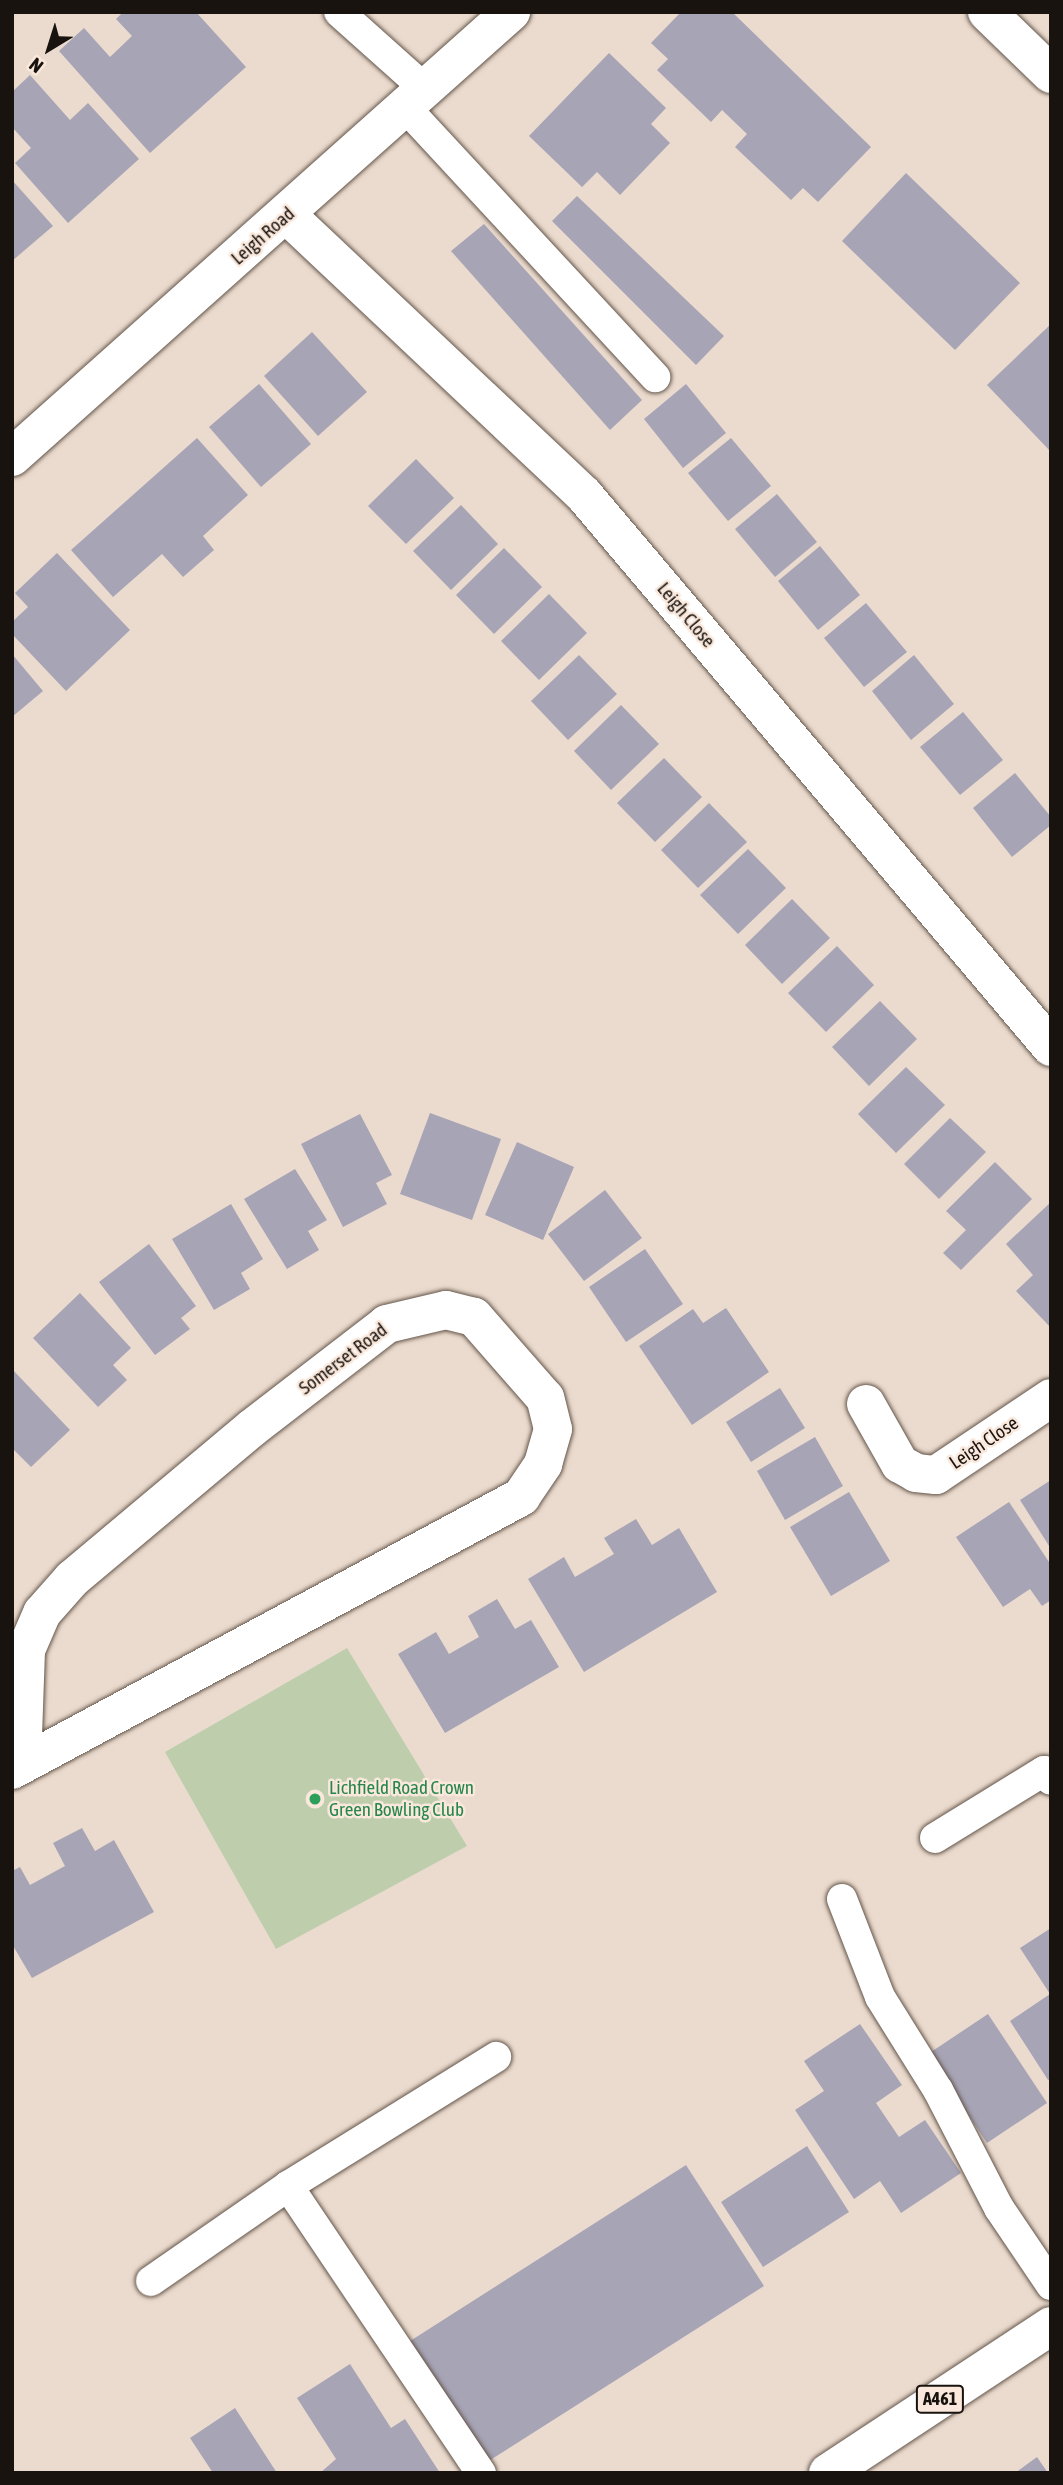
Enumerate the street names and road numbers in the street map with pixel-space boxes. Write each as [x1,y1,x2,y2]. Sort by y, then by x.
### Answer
street label: Leigh Road [227,202,299,270]
street label: Leigh Close [652,578,720,652]
street label: Somerset Road [294,1318,392,1400]
street label: Leigh Close [945,1412,1023,1474]
road number: A461 [916,2384,964,2414]

